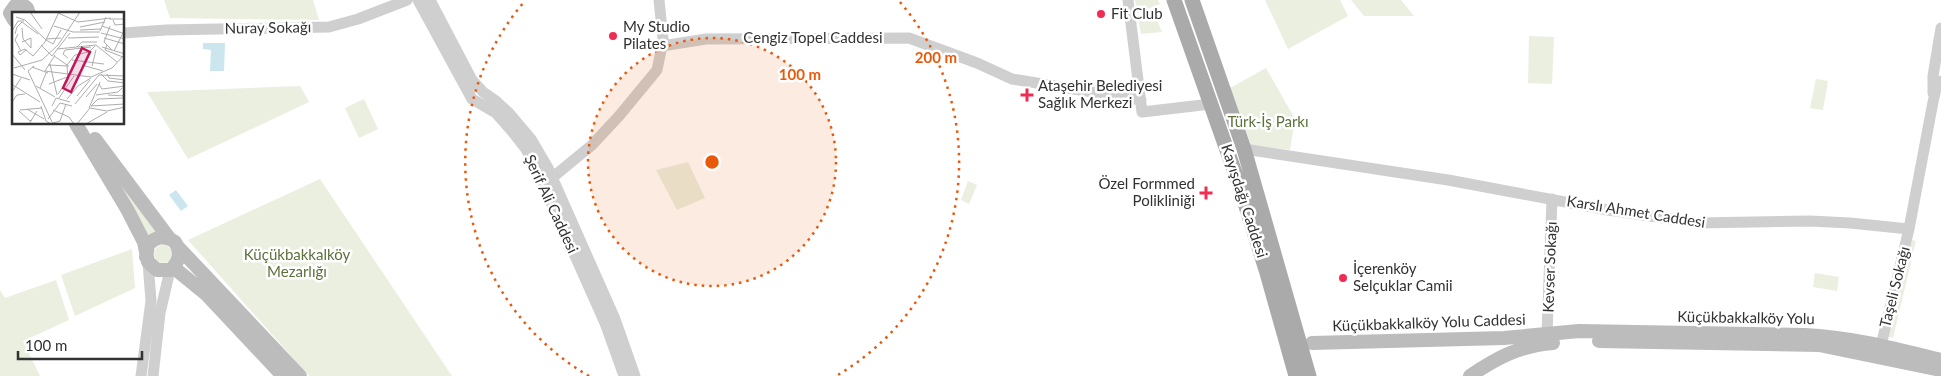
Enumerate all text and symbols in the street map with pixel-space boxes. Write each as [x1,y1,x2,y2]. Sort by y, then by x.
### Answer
place label: Fit Club [1111,4,1163,22]
marker: Fit Club [1095,8,1107,20]
inset map [12,12,125,125]
street label: Nuray Sokağı [225,17,311,37]
place label: My Studio Pilates [623,17,690,52]
street label: Cengiz Topel Caddesi [743,28,883,46]
marker: My Studio Pilates [607,30,619,42]
text: 200 m [915,48,957,66]
text: 100 m [779,65,821,83]
place label: Ataşehir Belediyesi Sağlık Merkezi [1038,76,1162,111]
marker: Ataşehir Belediyesi Sağlık Merkezi [1020,88,1034,102]
park label: Türk-İş Parkı [1227,112,1309,130]
street label: Kayışdağı Caddesi [1218,142,1272,260]
street label: Şerif Ali Caddesi [521,151,583,256]
centre of rings [703,153,721,171]
place label: Özel Formmed Polikliniği [1098,174,1195,209]
marker: Özel Formmed Polikliniği [1199,186,1213,200]
street label: Karslı Ahmet Caddesi [1566,191,1707,231]
street label: Kevser Sokağı [1538,221,1560,313]
street label: Taşeli Sokağı [1875,244,1913,329]
park label: Küçükbakkalköy Mezarlığı [244,245,350,280]
place label: İçerenköy Selçuklar Camii [1353,259,1453,294]
marker: İçerenköy Selçuklar Camii [1337,272,1349,284]
street label: Küçükbakkalköy Yolu [1677,307,1815,327]
street label: Küçükbakkalköy Yolu Caddesi [1332,310,1526,334]
scale bar [18,328,141,360]
text: 100 m [25,336,67,354]

